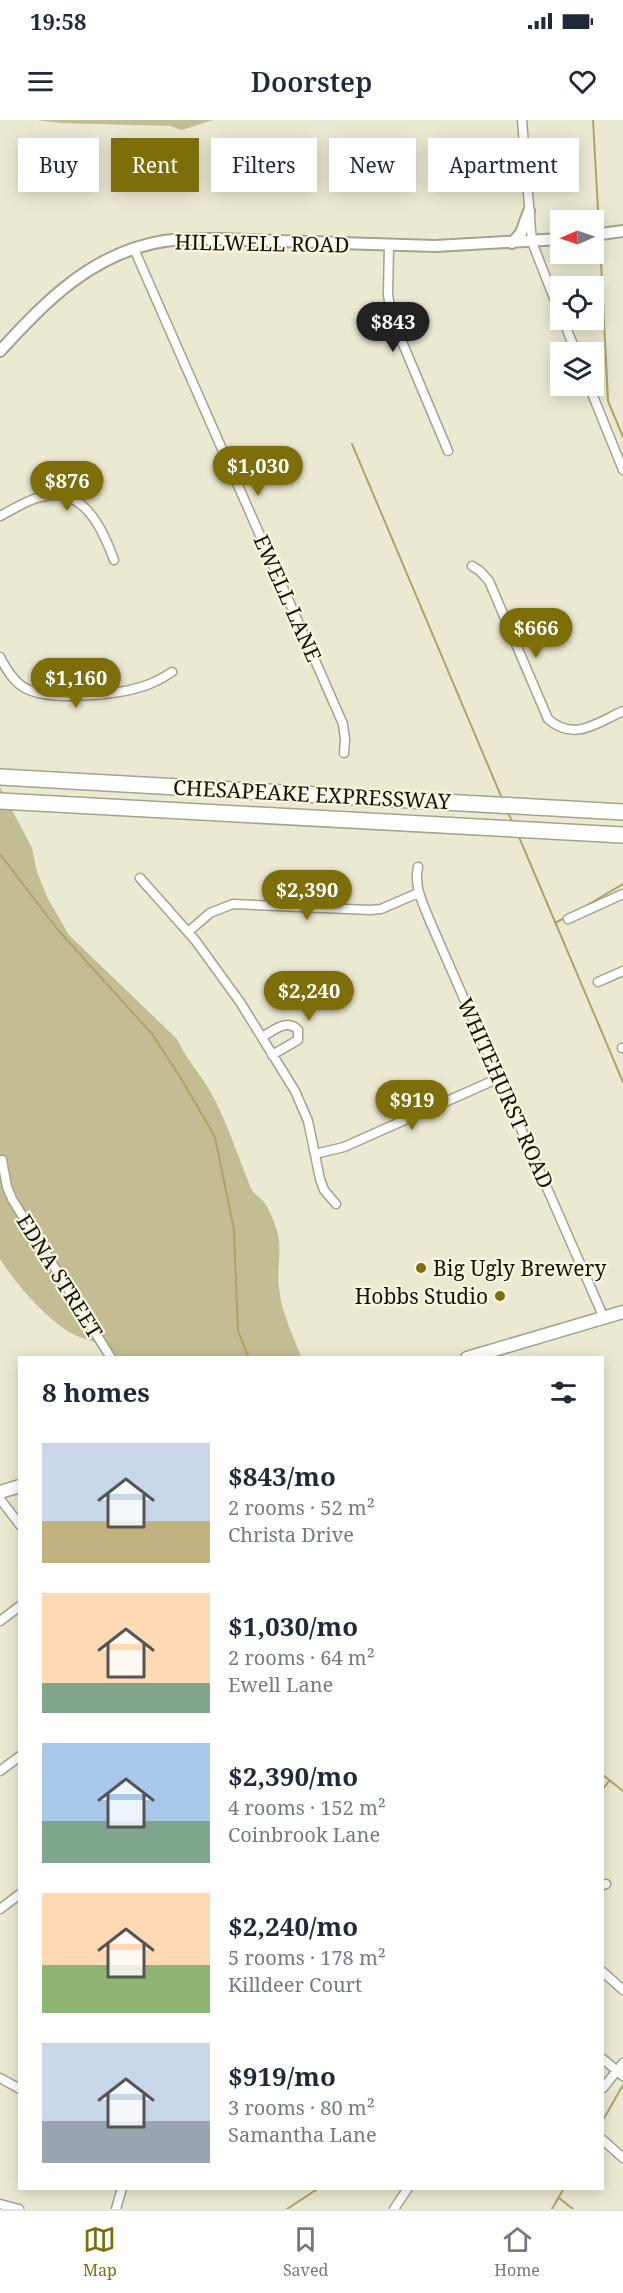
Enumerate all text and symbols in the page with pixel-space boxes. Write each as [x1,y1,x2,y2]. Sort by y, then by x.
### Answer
text: 19:58 [30,6,86,36]
text: Doorstep [251,63,372,100]
icon: menu [24,65,57,98]
icon: heart [566,65,599,98]
chip: Buy [18,138,99,192]
chip: Rent [111,138,199,192]
chip: Filters [211,138,317,192]
chip: New [329,138,416,192]
chip: Apartment [428,138,579,192]
north arrow [550,210,604,264]
map controls [550,210,604,396]
street label: HILLWELL ROAD [174,227,350,259]
button: locate [550,276,604,330]
pin: $843 [357,302,429,353]
text: $843 [370,308,416,335]
button: layers [550,342,604,396]
pin: $1,030 [209,446,307,497]
text: $1,030 [227,452,289,479]
pin: $876 [31,461,103,512]
text: $876 [44,467,90,494]
street label: EWELL LANE [247,530,329,666]
pin: $666 [500,608,572,659]
text: $666 [513,614,559,641]
pin: $1,160 [27,658,125,709]
text: $1,160 [45,664,107,691]
street label: CHESAPEAKE EXPRESSWAY [172,773,452,815]
pin: $2,390 [258,870,356,921]
text: $2,390 [276,876,338,903]
pin: $2,240 [260,971,358,1022]
text: $2,240 [278,977,340,1004]
street label: WHITEHURST ROAD [451,993,561,1193]
pin: $919 [376,1080,448,1131]
text: $919 [389,1086,435,1113]
street label: EDNA STREET [11,1209,109,1343]
place label: Big Ugly Brewery [433,1254,606,1282]
marker: Big Ugly Brewery [414,1261,428,1275]
place label: Hobbs Studio [355,1282,488,1310]
marker: Hobbs Studio [493,1289,507,1303]
text: 8 homes [42,1374,150,1410]
icon: filters [547,1376,580,1409]
text: $843/mo [228,1458,336,1494]
icon: home [90,1467,162,1539]
text: 2 rooms · 52 m² [228,1494,375,1521]
text: Christa Drive [228,1521,354,1548]
text: $1,030/mo [228,1608,358,1644]
icon: home [90,1617,162,1689]
text: 2 rooms · 64 m² [228,1644,375,1671]
text: Ewell Lane [228,1671,333,1698]
text: $2,390/mo [228,1758,358,1794]
icon: home [90,1767,162,1839]
text: 4 rooms · 152 m² [228,1794,386,1821]
text: Coinbrook Lane [228,1821,380,1848]
text: $2,240/mo [228,1908,358,1944]
icon: home [90,1917,162,1989]
text: 5 rooms · 178 m² [228,1944,386,1971]
text: Killdeer Court [228,1971,362,1998]
text: $919/mo [228,2058,336,2094]
icon: home [90,2067,162,2139]
text: 3 rooms · 80 m² [228,2094,375,2121]
text: Samantha Lane [228,2121,377,2148]
tab: Map [83,2223,117,2281]
tab: Saved [283,2223,328,2281]
tab: Home [494,2223,540,2281]

